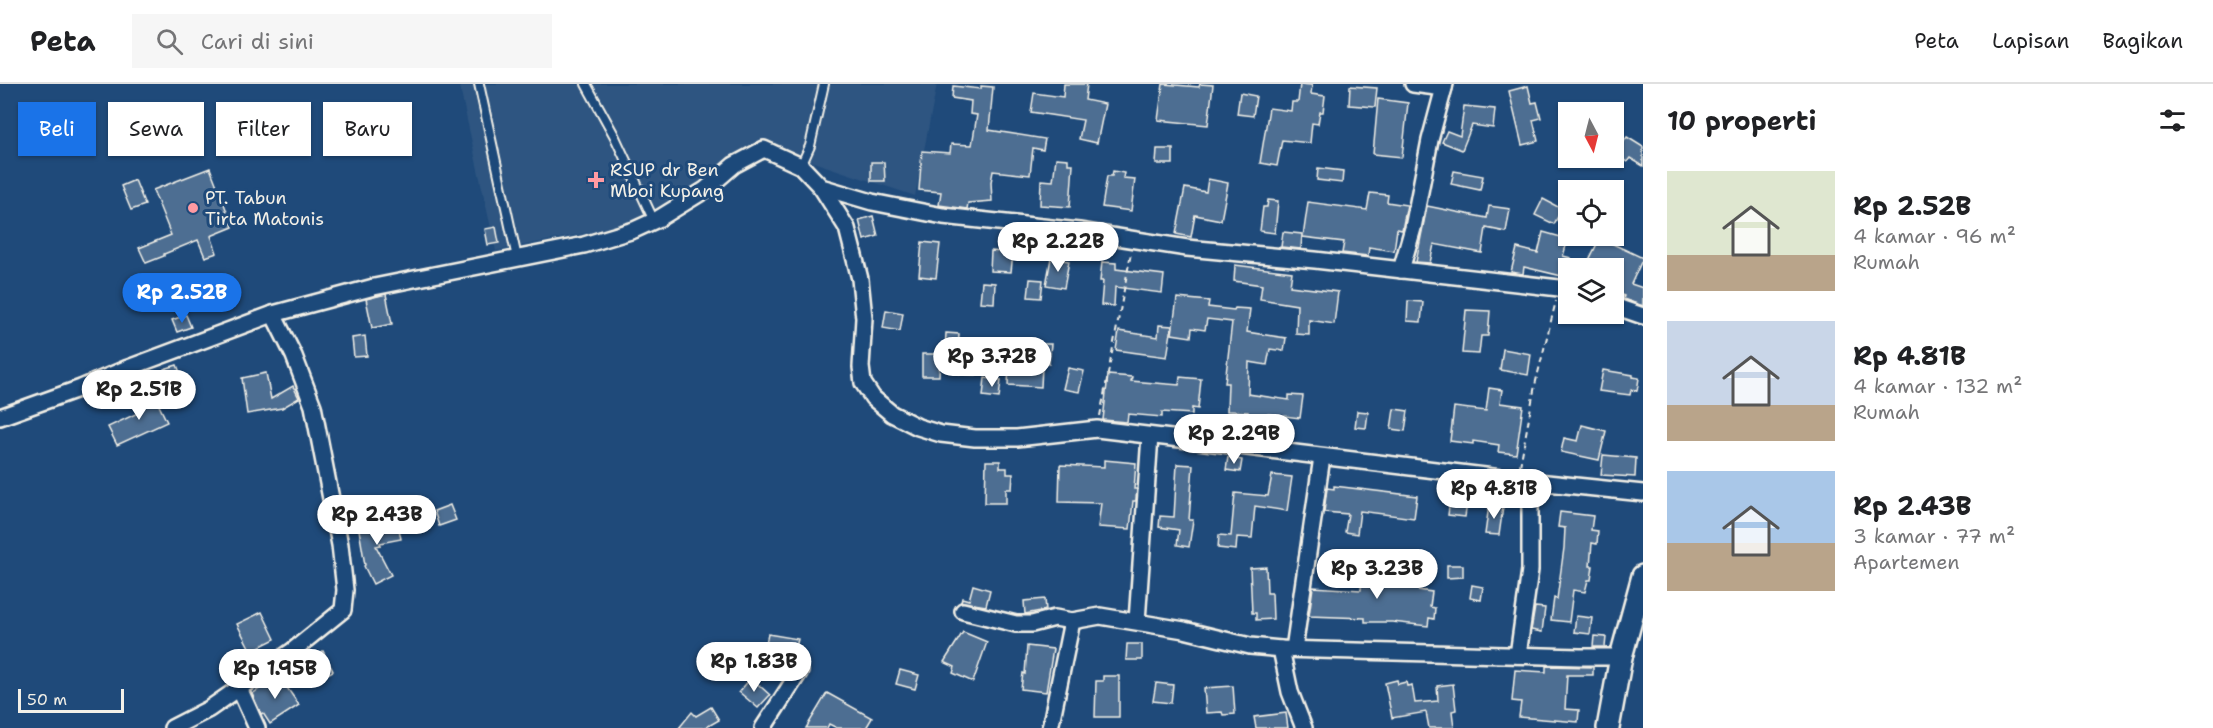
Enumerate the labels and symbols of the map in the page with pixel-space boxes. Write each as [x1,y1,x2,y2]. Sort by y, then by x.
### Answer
north arrow [1558,102,1624,168]
place label: RSUP dr Ben Mboi Kupang [610,158,724,203]
marker: RSUP dr Ben Mboi Kupang [587,171,605,189]
place label: PT. Tabun Tirta Matonis [205,186,324,231]
marker: PT. Tabun Tirta Matonis [186,201,200,215]
pin: Rp 2.22B [996,222,1120,273]
pin: Rp 2.52B [120,273,244,324]
pin: Rp 3.72B [930,337,1054,388]
pin: Rp 2.51B [77,370,201,421]
pin: Rp 2.29B [1172,414,1296,465]
pin: Rp 4.81B [1432,469,1556,520]
pin: Rp 2.43B [315,495,439,546]
pin: Rp 3.23B [1315,549,1439,600]
pin: Rp 1.83B [692,642,816,693]
pin: Rp 1.95B [213,649,337,700]
scale bar [18,686,124,714]

